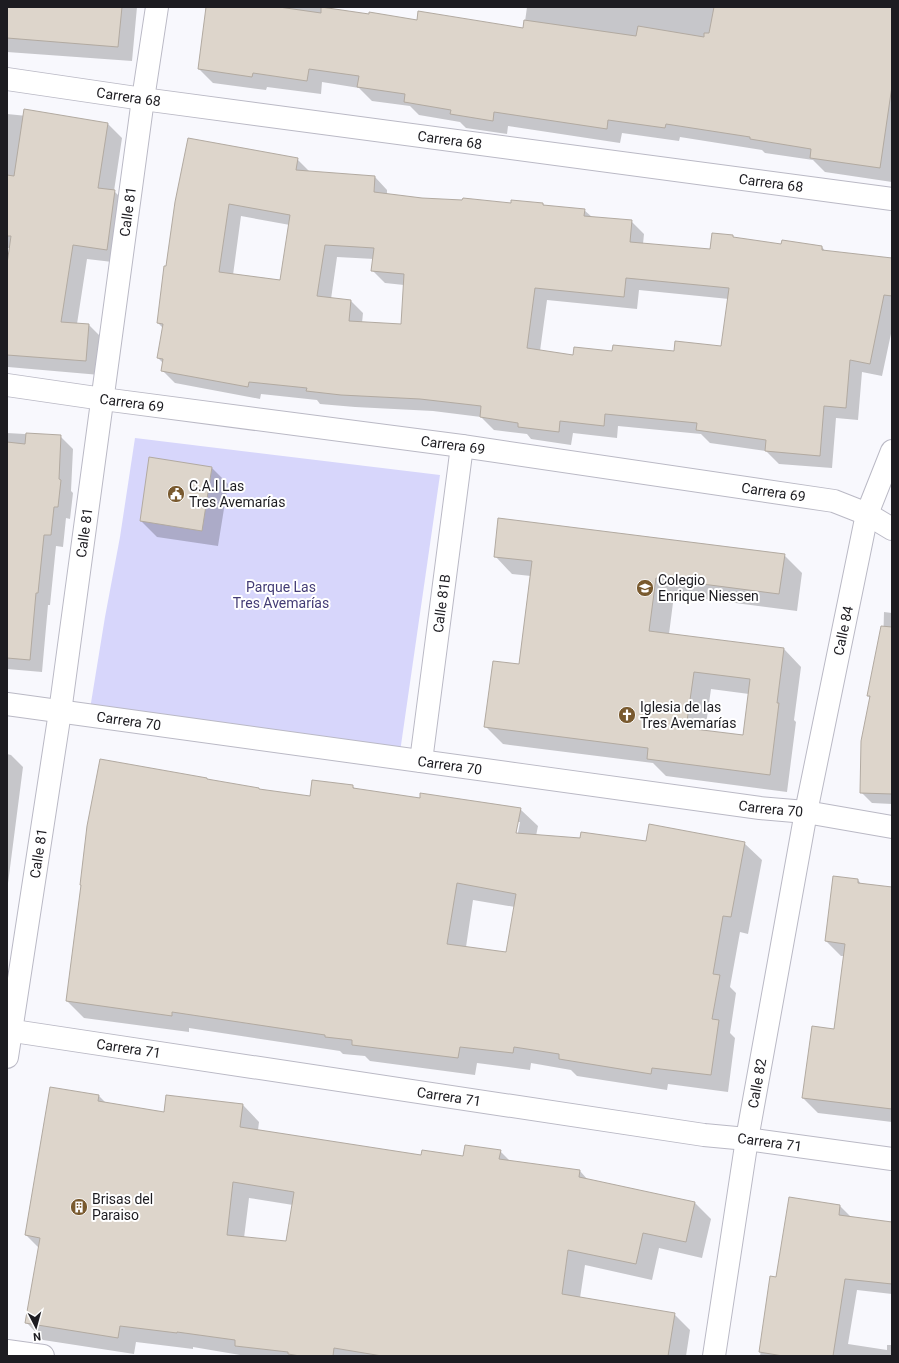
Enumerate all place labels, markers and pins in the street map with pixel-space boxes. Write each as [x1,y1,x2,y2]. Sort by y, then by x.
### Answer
place label: C.A.I Las Tres Avemarías [189,478,285,510]
public building icon: C.A.I Las Tres Avemarías [166,484,186,504]
place label: Colegio Enrique Niessen [658,572,759,604]
school or university icon: Colegio Enrique Niessen [635,578,655,598]
place label: Iglesia de las Tres Avemarías [640,699,736,731]
church icon: Iglesia de las Tres Avemarías [617,705,637,725]
place label: Brisas del Paraiso [92,1191,153,1223]
building icon: Brisas del Paraiso [69,1197,89,1217]

